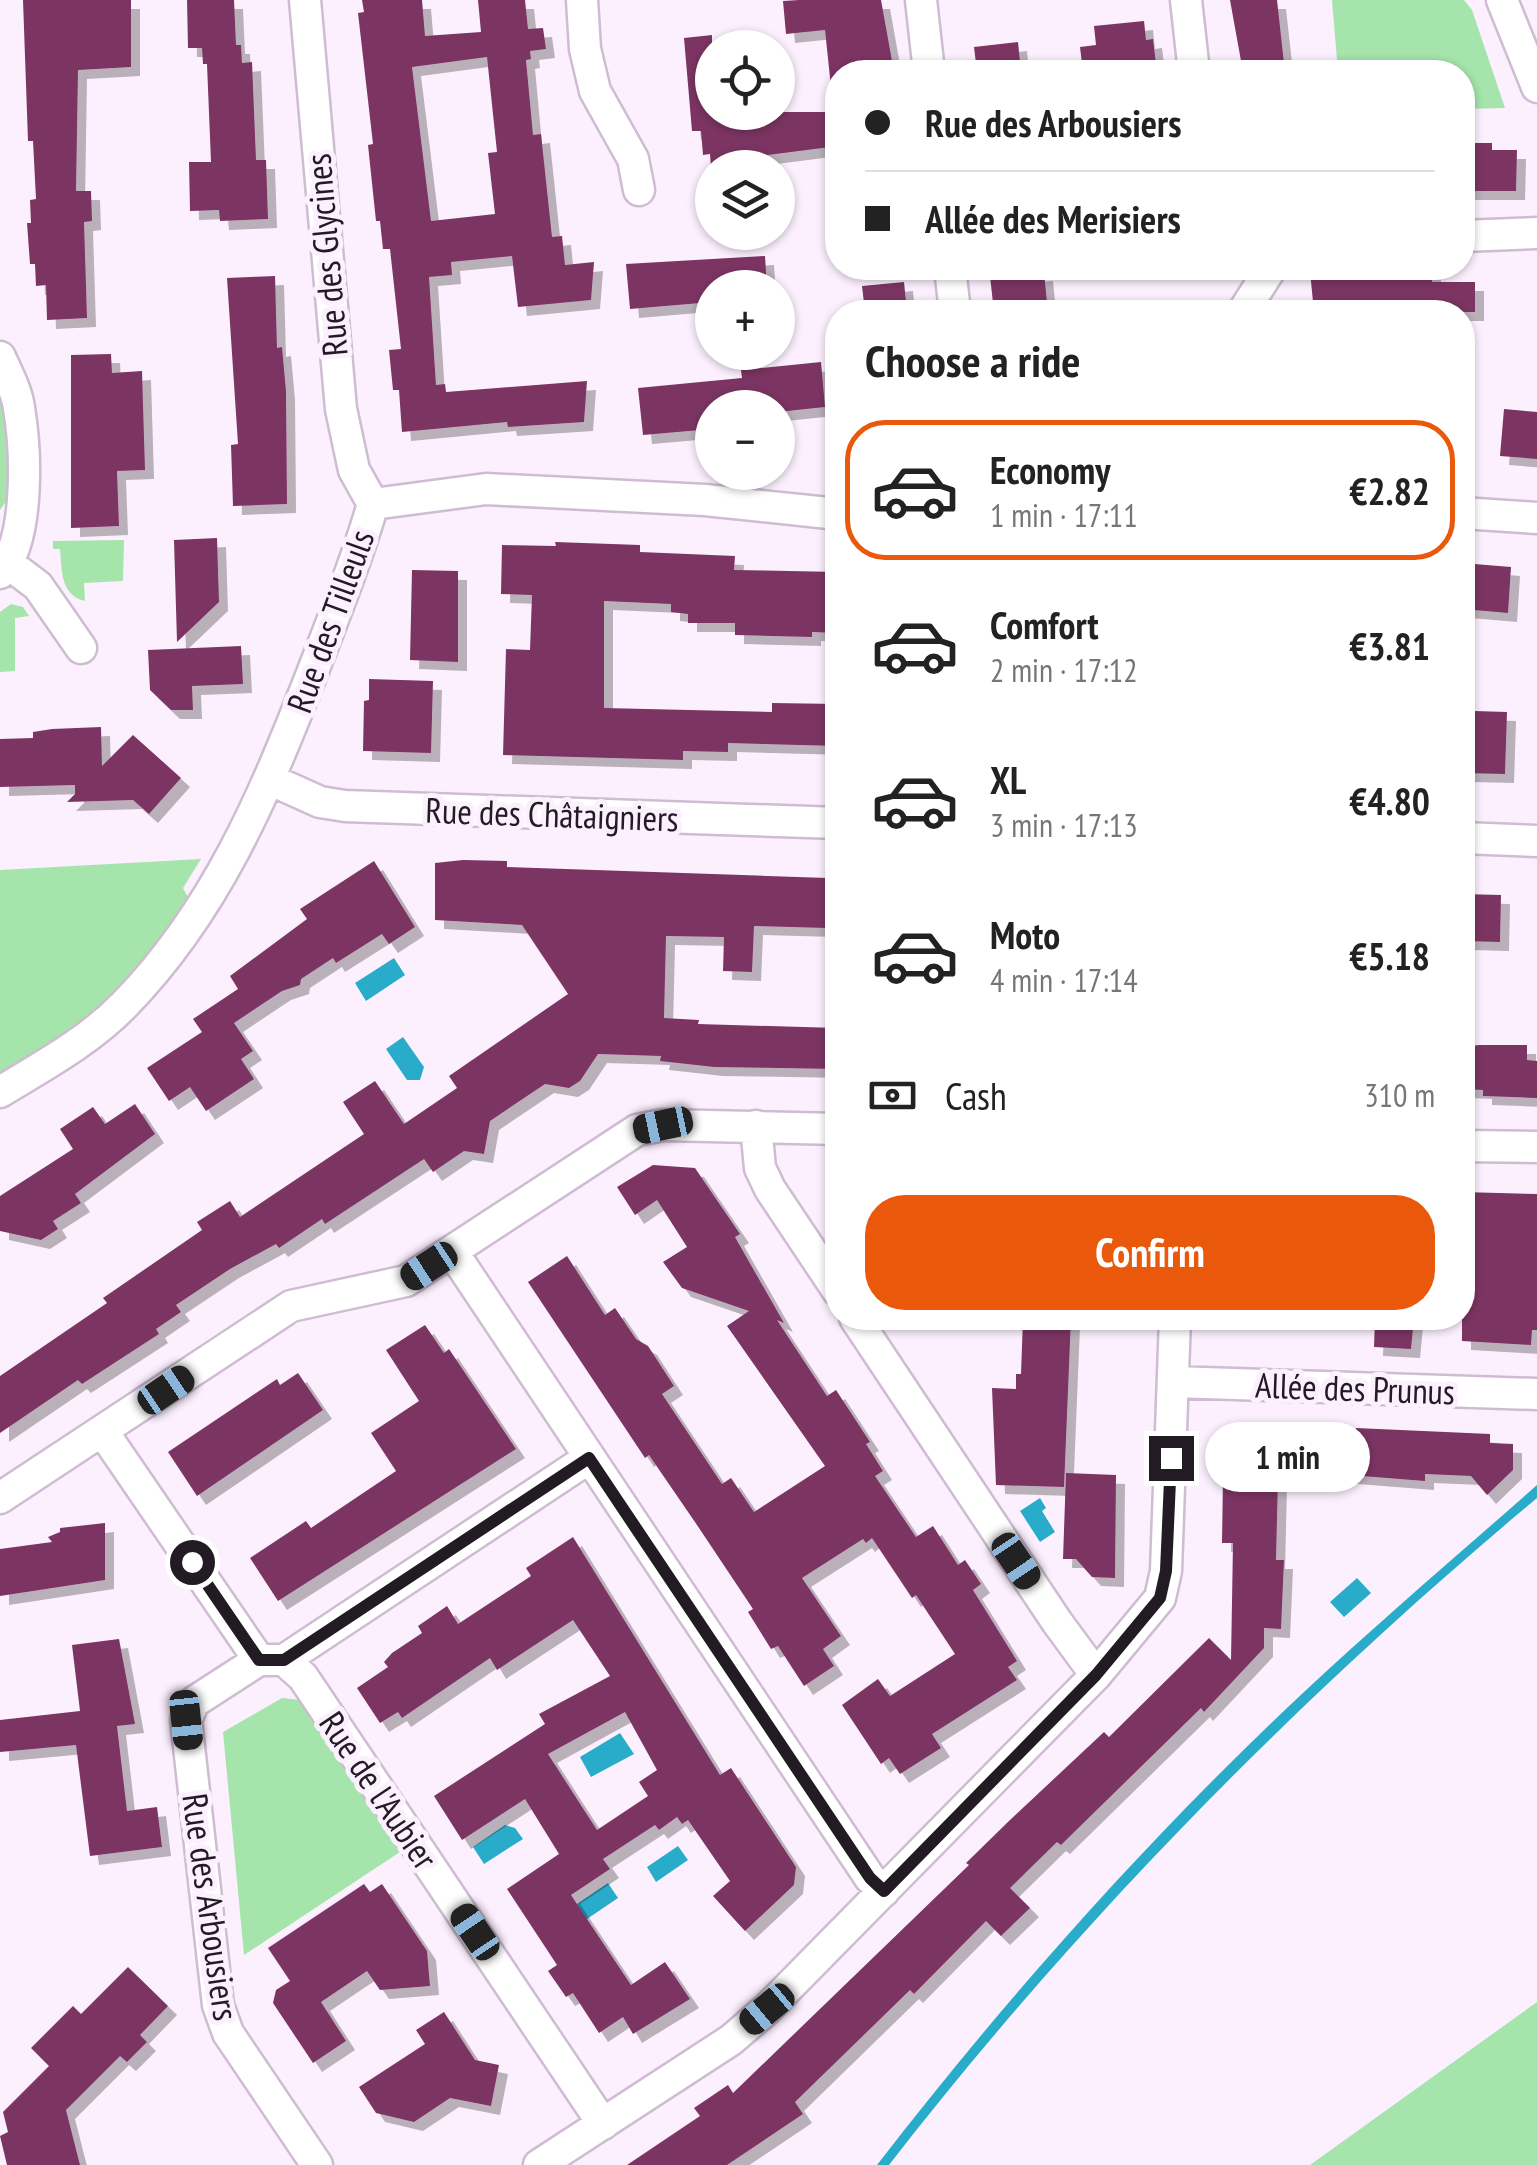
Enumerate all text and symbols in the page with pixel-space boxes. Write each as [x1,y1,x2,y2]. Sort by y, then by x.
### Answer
map controls [695,30,795,490]
button: locate [695,30,795,130]
text: Rue des Arbousiers [925,98,1182,147]
button: layers [695,150,795,250]
street label: Rue des Glycines [294,152,358,358]
text: Allée des Merisiers [925,194,1181,243]
button: + [695,270,795,370]
text: Choose a ride [865,331,1080,389]
button: − [695,390,795,490]
icon: car [870,445,960,535]
text: Economy [990,445,1110,494]
text: €2.82 [1349,466,1430,515]
text: 1 min · 17:11 [990,494,1138,536]
street label: Rue des Tilleuls [276,523,384,719]
icon: car [870,600,960,690]
text: Comfort [990,600,1099,649]
text: €3.81 [1349,621,1430,670]
text: 2 min · 17:12 [990,649,1138,691]
icon: car [870,755,960,845]
text: XL [990,755,1026,804]
text: €4.80 [1349,776,1430,825]
street label: Rue des Châtaigniers [425,787,679,841]
text: 3 min · 17:13 [990,804,1138,846]
icon: car [870,910,960,1000]
text: Moto [990,910,1060,959]
text: €5.18 [1349,931,1430,980]
text: 4 min · 17:14 [990,959,1138,1001]
icon: cash [865,1068,920,1123]
text: Cash [945,1071,1007,1120]
text: 310 m [1364,1074,1435,1116]
car [631,1104,695,1146]
button: Confirm [865,1195,1435,1310]
car [396,1237,462,1295]
car [133,1361,199,1419]
street label: Allée des Prunus [1254,1362,1456,1414]
callout: 1 min [1206,1423,1371,1493]
route end [1149,1436,1194,1481]
text: 1 min [1255,1436,1320,1478]
car [987,1528,1045,1594]
route start [170,1540,215,1585]
car [168,1689,204,1751]
street label: Rue de l'Aubier [309,1702,449,1878]
street label: Rue des Arbousiers [172,1791,250,2023]
car [446,1899,504,1965]
car [734,1978,800,2040]

